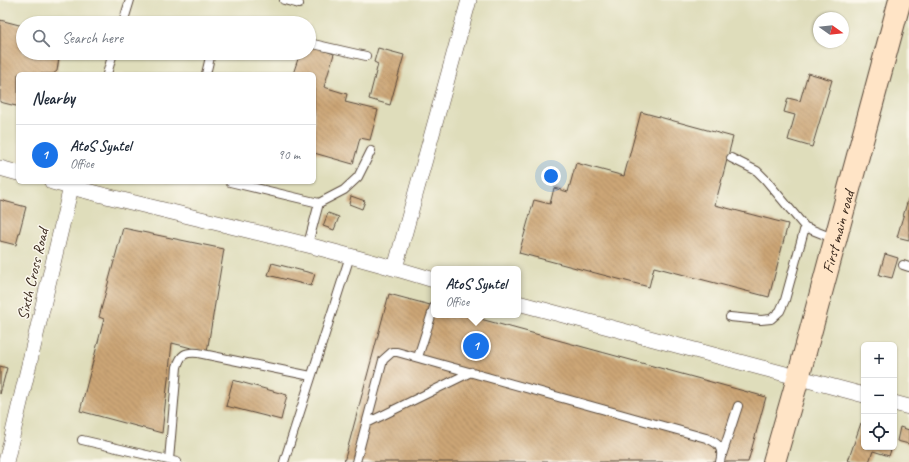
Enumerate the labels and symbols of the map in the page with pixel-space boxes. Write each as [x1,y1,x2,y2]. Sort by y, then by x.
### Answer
north arrow [813,12,849,48]
your location [541,166,561,186]
street label: First main road [818,186,860,275]
street label: Sixth Cross Road [13,224,54,322]
pin: 1 [463,331,489,361]

